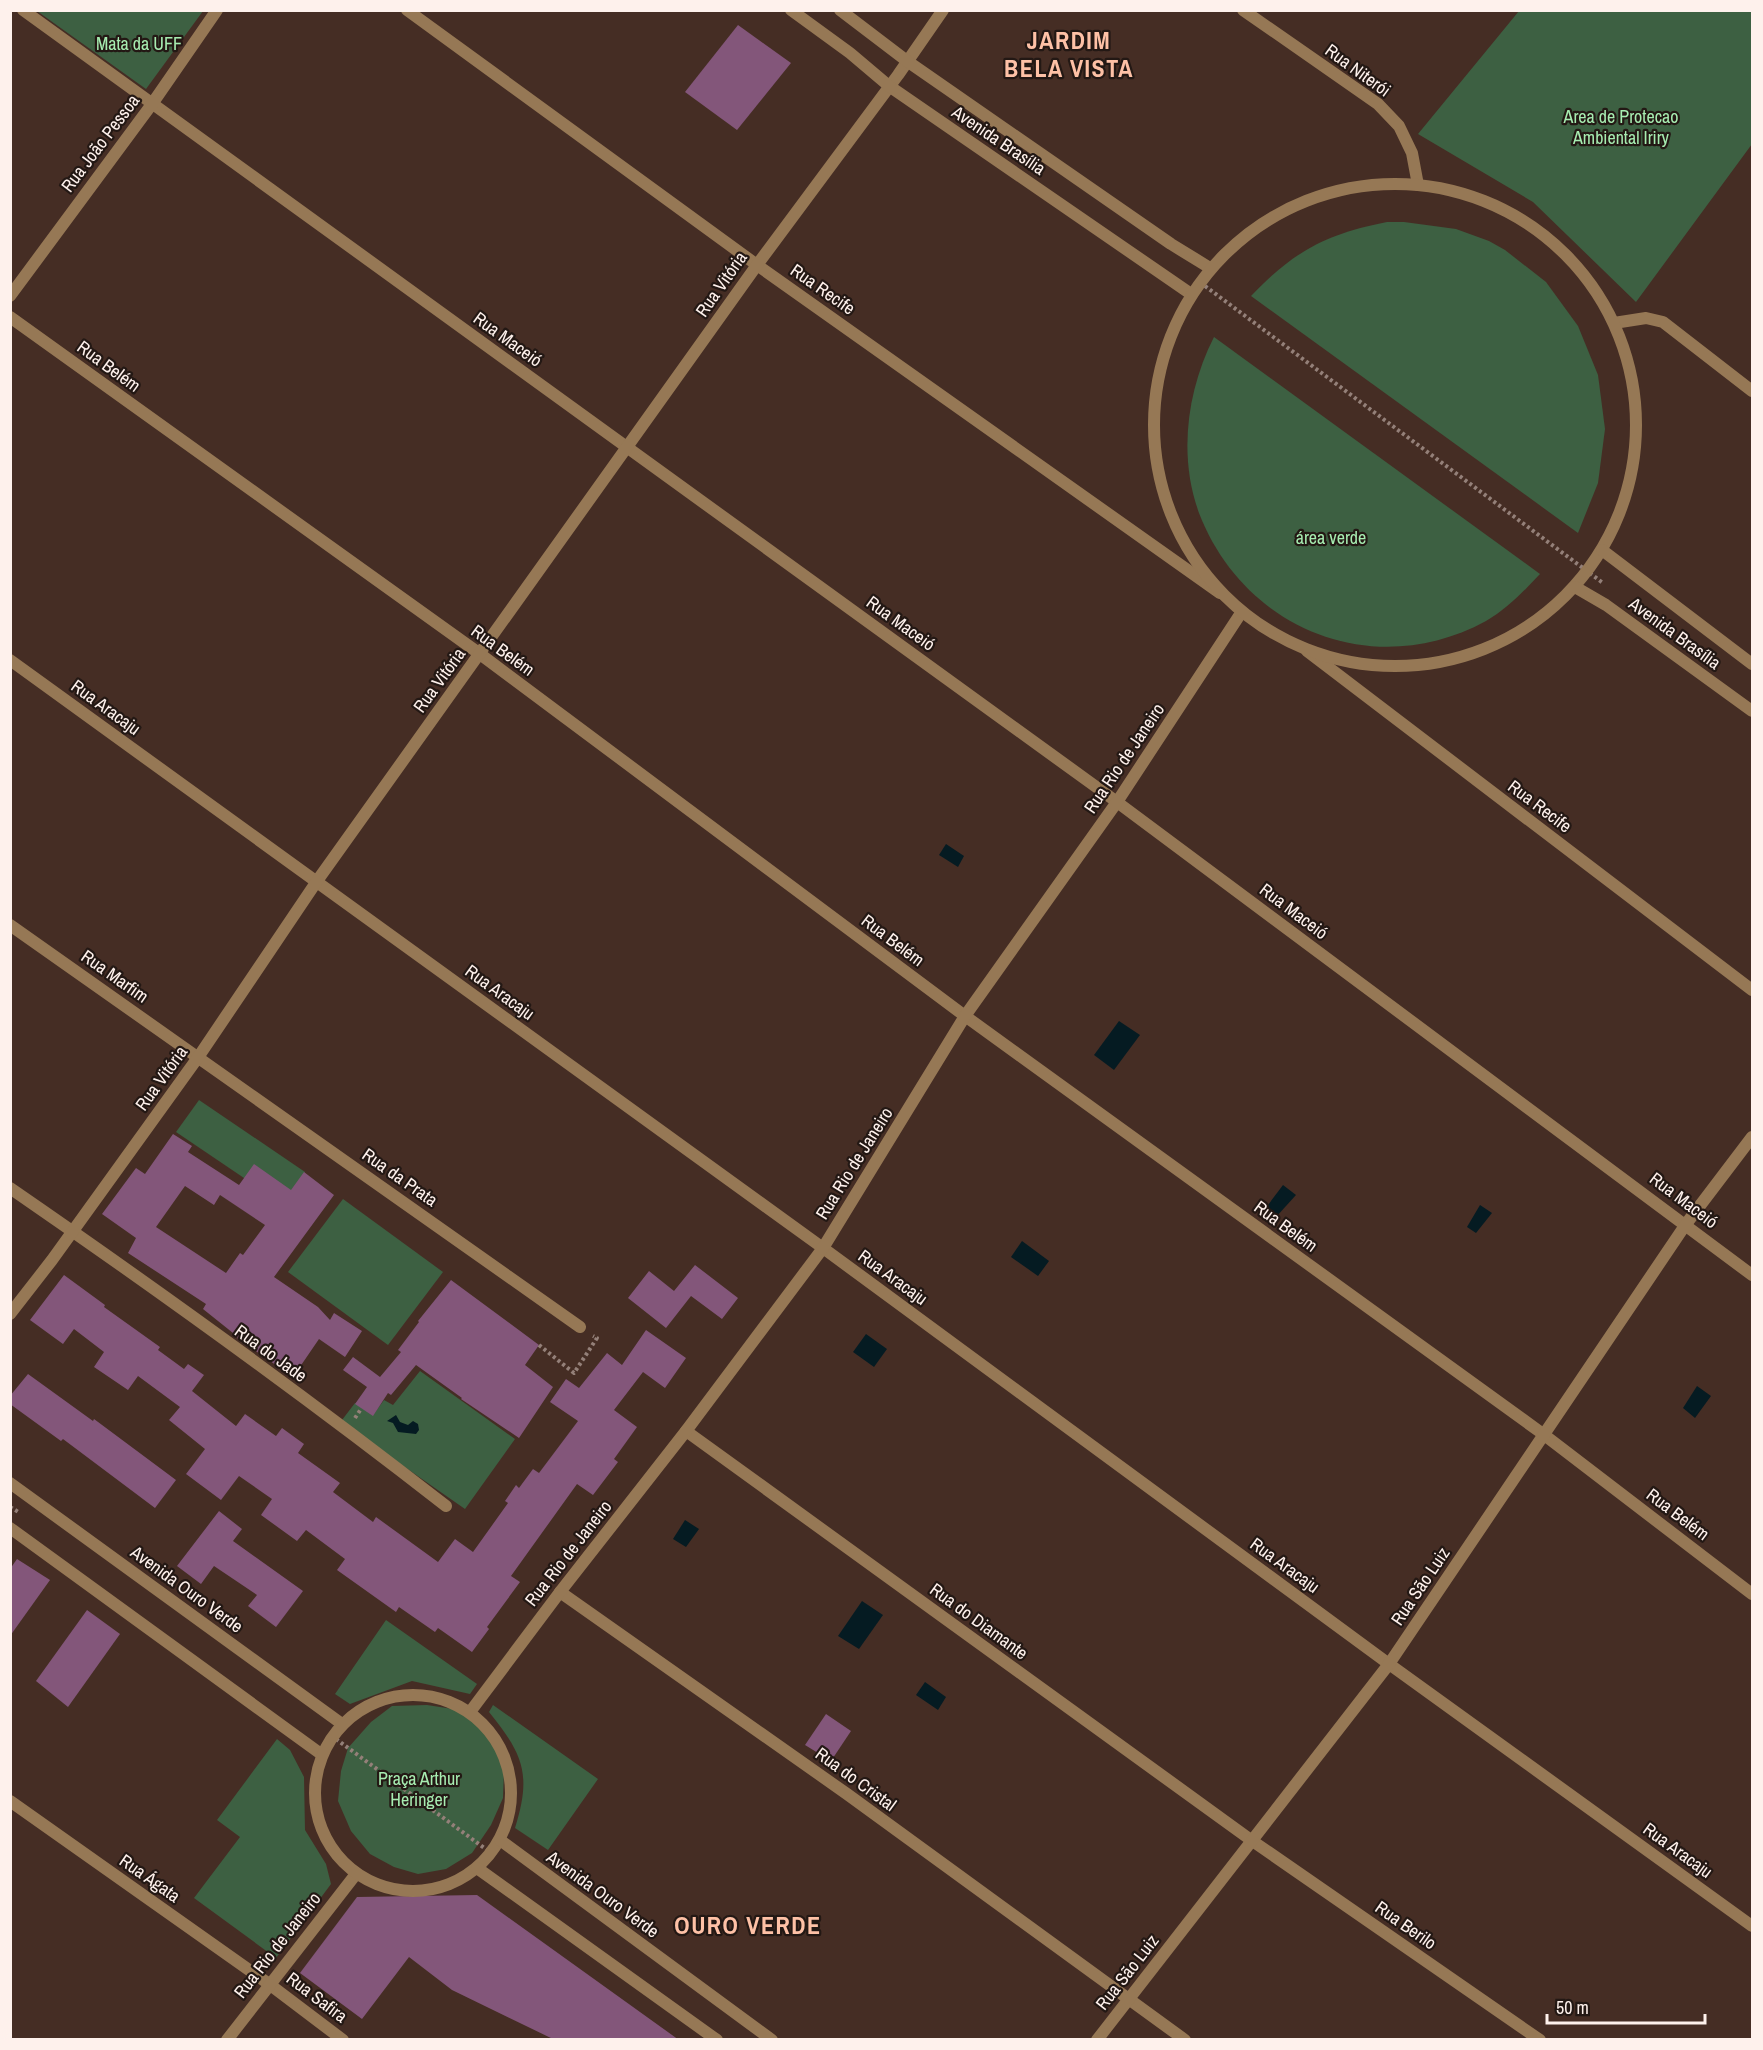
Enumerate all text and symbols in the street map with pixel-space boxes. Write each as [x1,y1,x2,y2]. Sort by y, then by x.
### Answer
district label: JARDIM BELA VISTA [1004,24,1134,84]
park label: Mata da UFF [96,31,182,56]
street label: Rua Niterói [1320,38,1396,102]
street label: Rua João Pessoa [55,89,145,197]
street label: Avenida Brasília [946,99,1051,181]
park label: Area de Protecao Ambiental Iriry [1563,104,1678,150]
street label: Rua Vitória [689,246,753,322]
street label: Rua Recife [786,258,860,320]
street label: Rua Maceió [468,305,548,373]
street label: Rua Belém [72,334,146,398]
park label: área verde [1296,525,1366,550]
street label: Rua Maceió [861,589,941,657]
street label: Avenida Brasília [1623,591,1726,675]
street label: Rua Belém [466,618,540,682]
street label: Rua Vitória [407,643,471,717]
street label: Rua Aracaju [66,673,146,741]
street label: Rua Rio de Janeiro [1078,698,1170,818]
street label: Rua Recife [1503,774,1577,838]
street label: Rua Maceió [1255,877,1333,945]
street label: Rua Belém [856,908,930,972]
street label: Rua Marfim [76,944,154,1008]
street label: Rua Aracaju [460,958,540,1026]
street label: Rua Vitória [129,1041,193,1115]
street label: Rua Rio de Janeiro [809,1102,899,1224]
street label: Rua da Prata [357,1142,443,1212]
street label: Rua Maceió [1645,1166,1723,1234]
street label: Rua Belém [1249,1194,1323,1258]
street label: Rua Aracaju [853,1243,933,1311]
street label: Rua do Jade [230,1318,312,1388]
street label: Rua Belém [1641,1482,1715,1546]
street label: Rua Rio de Janeiro [519,1495,617,1611]
street label: Rua Aracaju [1245,1531,1325,1599]
street label: Avenida Ouro Verde [125,1539,248,1638]
street label: Rua São Luiz [1385,1542,1455,1630]
street label: Rua do Diamante [925,1577,1033,1665]
street label: Rua do Cristal [810,1741,902,1817]
park label: Praça Arthur Heringer [378,1766,460,1812]
street label: Rua Aracaju [1638,1816,1718,1884]
street label: Avenida Ouro Verde [541,1844,664,1943]
street label: Rua Ágata [115,1848,185,1908]
street label: Rua Rio de Janeiro [228,1887,326,2003]
street label: Rua Berilo [1370,1895,1442,1955]
district label: OURO VERDE [674,1909,822,1941]
street label: Rua São Luiz [1090,1929,1164,2015]
street label: Rua Safira [281,1966,353,2028]
scale bar [1547,1987,1704,2025]
text: 50 m [1556,1995,1589,2020]

